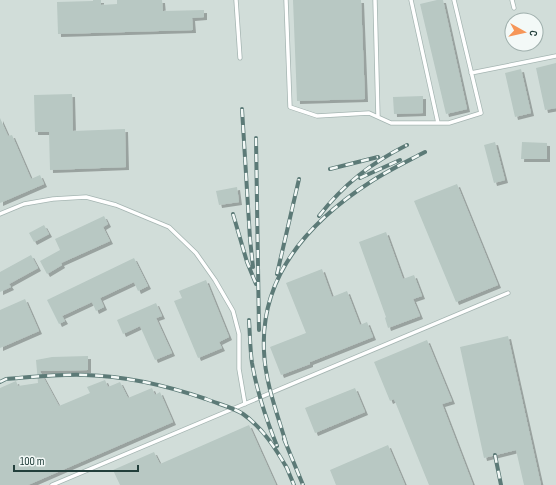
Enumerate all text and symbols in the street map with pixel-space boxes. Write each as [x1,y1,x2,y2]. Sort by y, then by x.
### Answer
north arrow [504,12,544,52]
text: С [527,30,540,37]
scale bar [14,447,138,473]
text: 100 m [20,454,45,469]

